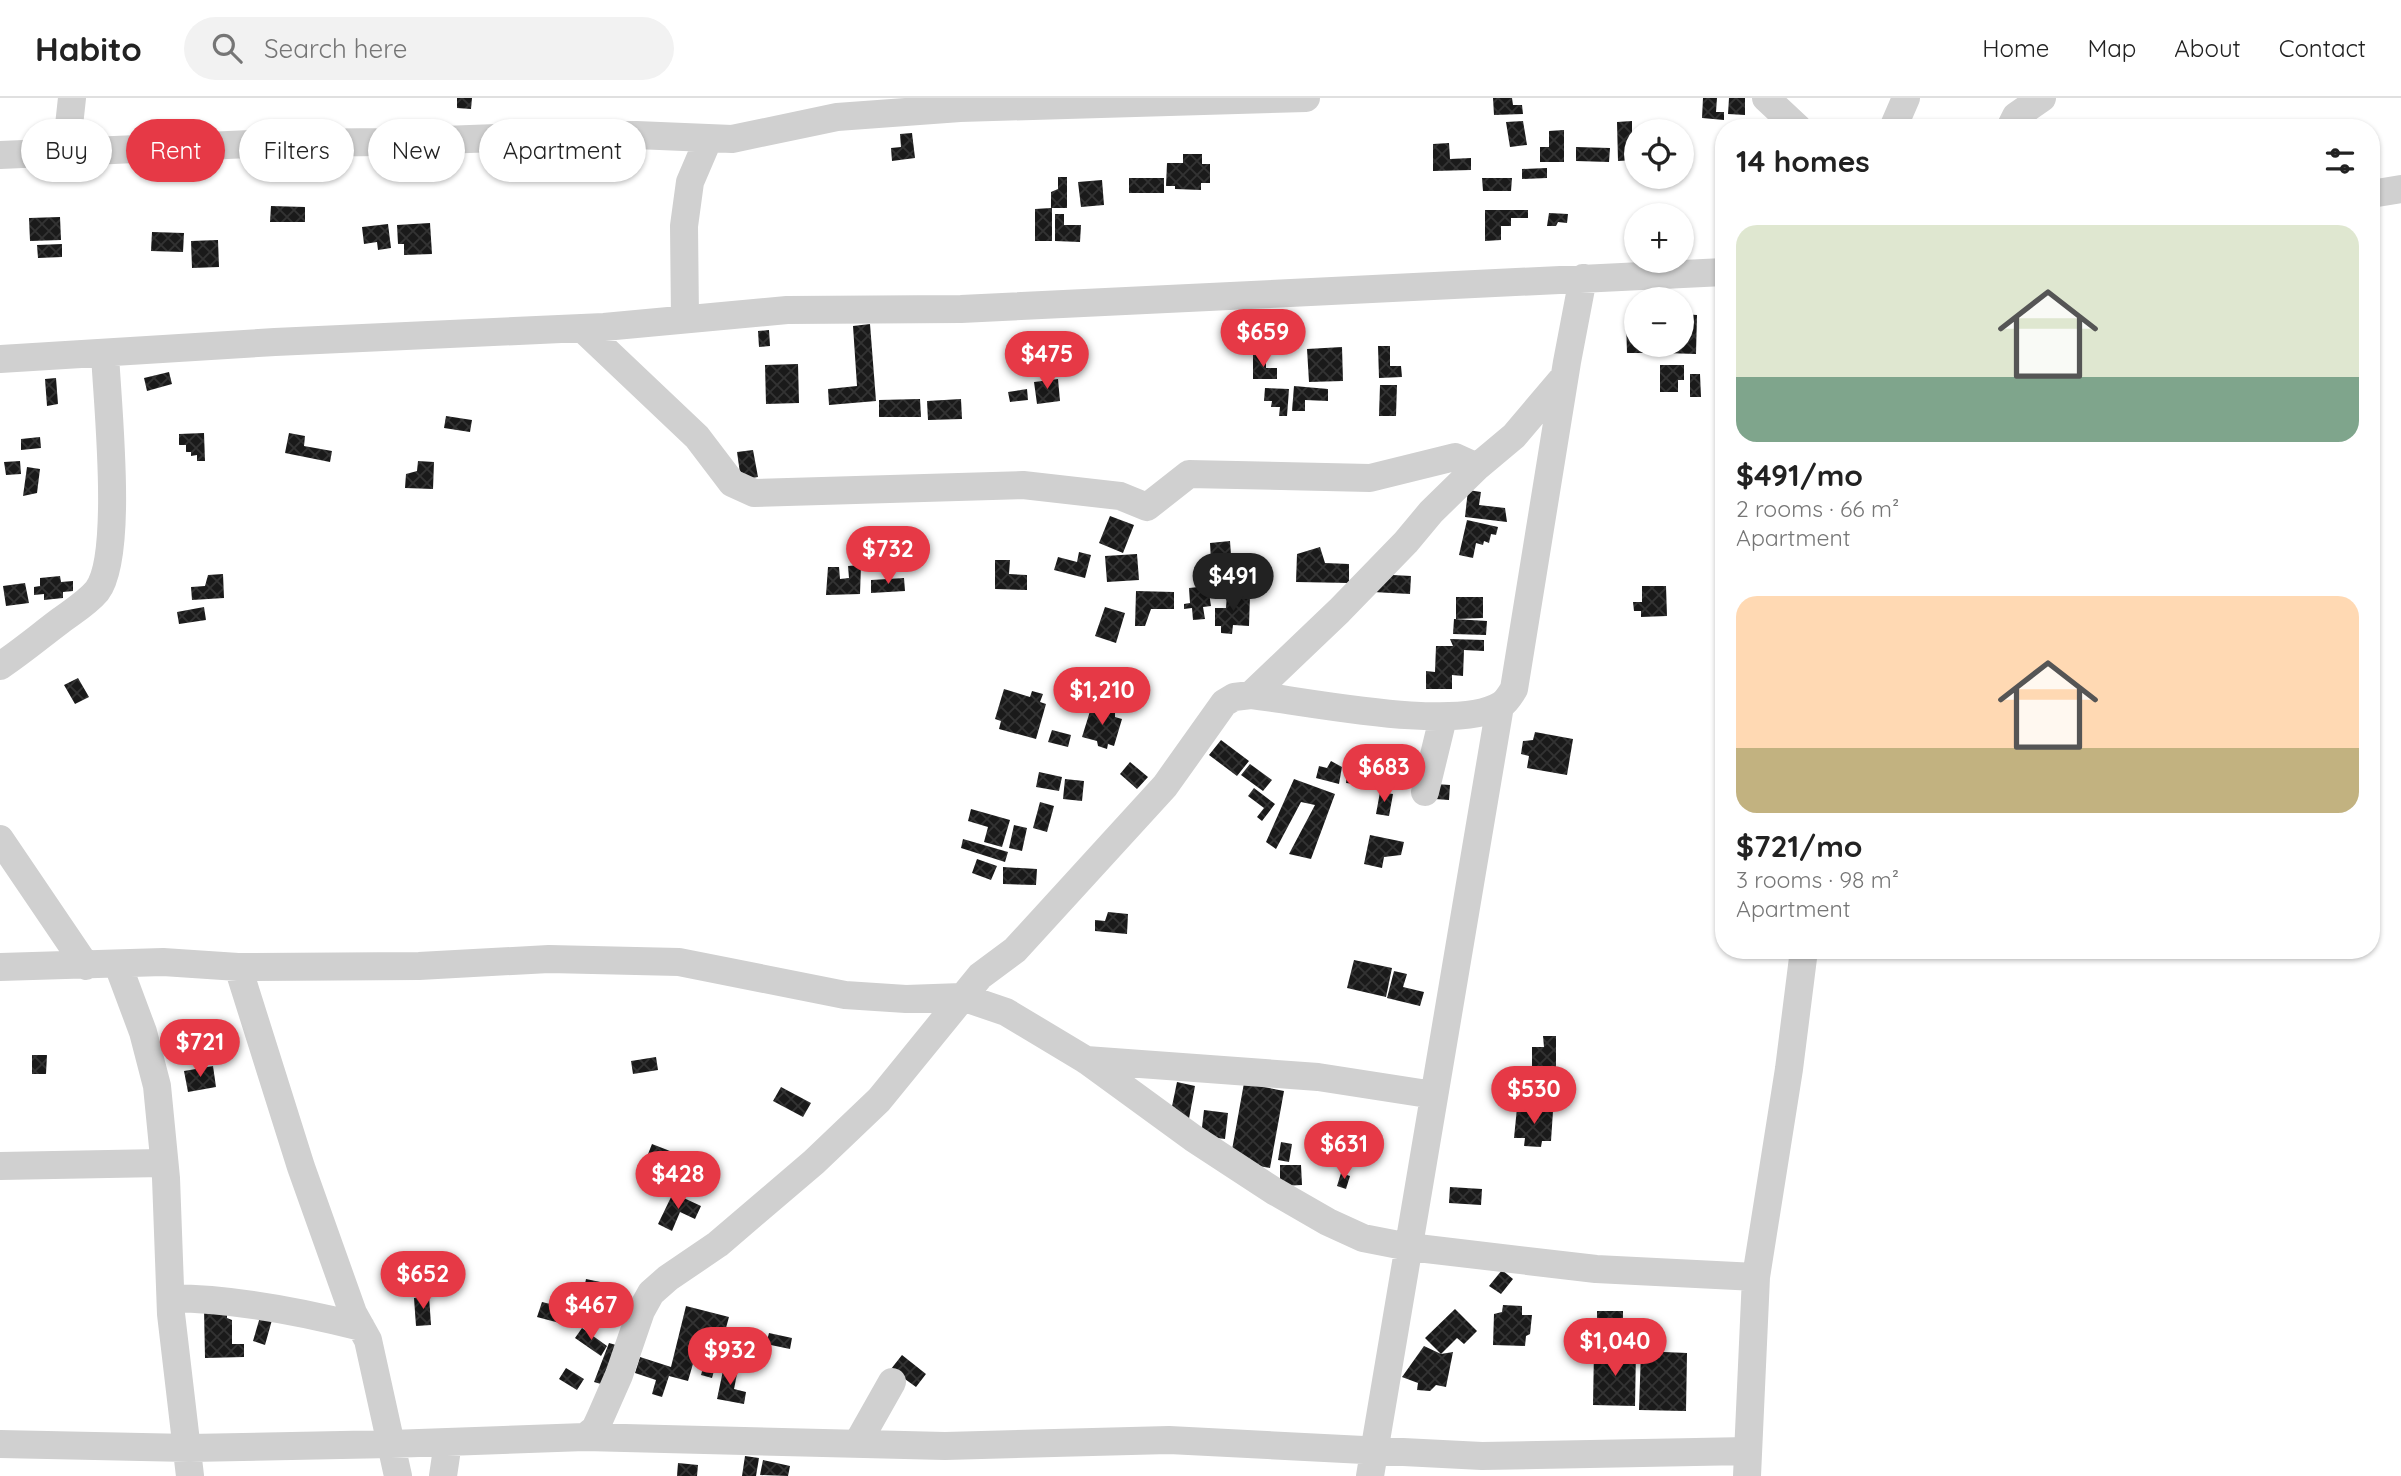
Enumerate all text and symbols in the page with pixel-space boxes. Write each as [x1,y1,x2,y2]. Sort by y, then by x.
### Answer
search box [184,17,674,80]
text: Habito [35,28,142,69]
icon: search [208,29,246,67]
text: Search here [264,32,407,65]
text: Home [1982,33,2049,63]
text: Map [2087,33,2136,63]
text: About [2174,33,2241,63]
text: Contact [2279,33,2366,63]
chip: Buy [21,119,112,182]
chip: Rent [126,119,225,182]
chip: Filters [239,119,354,182]
chip: New [368,119,465,182]
chip: Apartment [479,119,646,182]
map controls [1624,119,1694,357]
button: locate [1624,119,1694,189]
text: 14 homes [1736,142,1870,180]
icon: filters [2321,142,2359,180]
button: + [1624,203,1694,273]
icon: home [1985,271,2111,397]
button: − [1624,287,1694,357]
pin: $659 [1222,310,1304,369]
text: $659 [1237,317,1289,346]
pin: $475 [1006,331,1088,391]
text: $475 [1021,339,1073,368]
text: $491/mo [1736,456,1863,494]
text: 2 rooms · 66 m² [1736,494,1899,523]
text: Apartment [1736,523,1850,552]
pin: $732 [847,526,929,586]
text: $732 [862,534,914,563]
pin: $491 [1192,554,1274,613]
text: $491 [1209,561,1257,590]
icon: home [1985,642,2111,768]
pin: $1,210 [1045,668,1159,727]
text: $1,210 [1069,675,1135,704]
pin: $683 [1343,744,1425,804]
text: $683 [1358,752,1410,781]
text: $721/mo [1736,827,1863,865]
text: 3 rooms · 98 m² [1736,865,1899,894]
text: Apartment [1736,894,1850,923]
pin: $721 [159,1020,241,1079]
text: $721 [176,1027,224,1056]
pin: $530 [1493,1066,1575,1126]
text: $530 [1507,1074,1561,1103]
pin: $631 [1303,1122,1385,1181]
text: $631 [1320,1129,1368,1158]
pin: $428 [637,1152,719,1211]
text: $428 [652,1159,704,1188]
pin: $652 [382,1252,464,1311]
text: $652 [397,1259,449,1288]
pin: $467 [550,1282,632,1342]
text: $467 [565,1290,617,1319]
pin: $1,040 [1558,1318,1672,1378]
text: $1,040 [1580,1326,1650,1355]
pin: $932 [689,1328,771,1387]
text: $932 [704,1335,756,1364]

